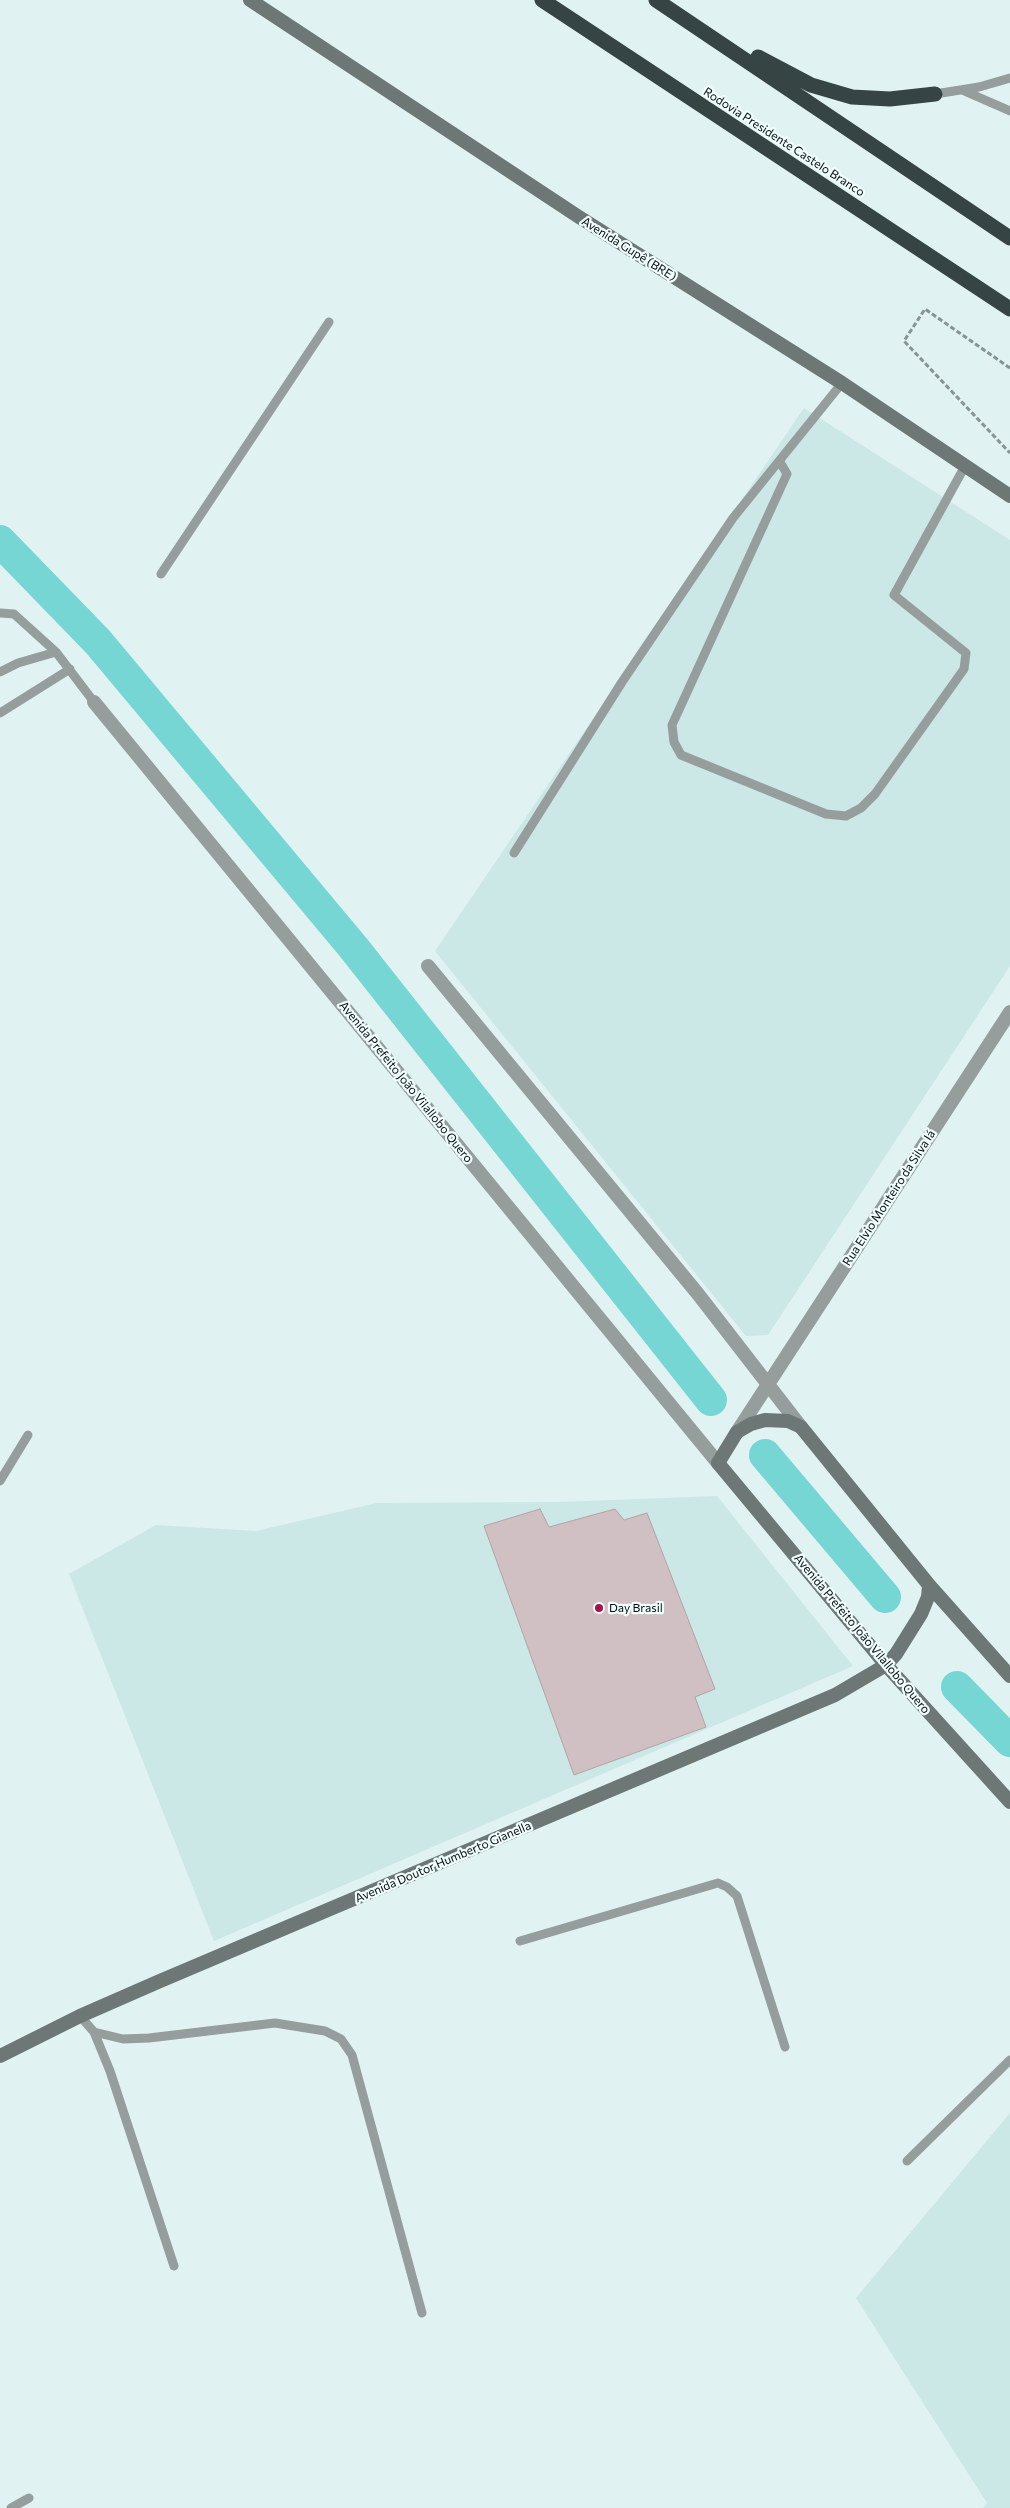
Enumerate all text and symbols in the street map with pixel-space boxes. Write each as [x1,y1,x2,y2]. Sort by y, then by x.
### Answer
street label: Rodovia Presidente Castelo Branco [701,84,867,200]
street label: Avenida Gupê (BRE) [579,214,679,284]
street label: Avenida Prefeito João Vilallobo Quero [336,998,476,1166]
street label: Rua Elvio Monteiro da Silva Iá [840,1127,938,1269]
street label: Avenida Prefeito João Vilallobo Quero [791,1551,933,1717]
place label: Day Brasil [609,1601,663,1615]
marker: Day Brasil [593,1602,605,1614]
street label: Avenida Doutor Humberto Gianella [353,1818,533,1906]

